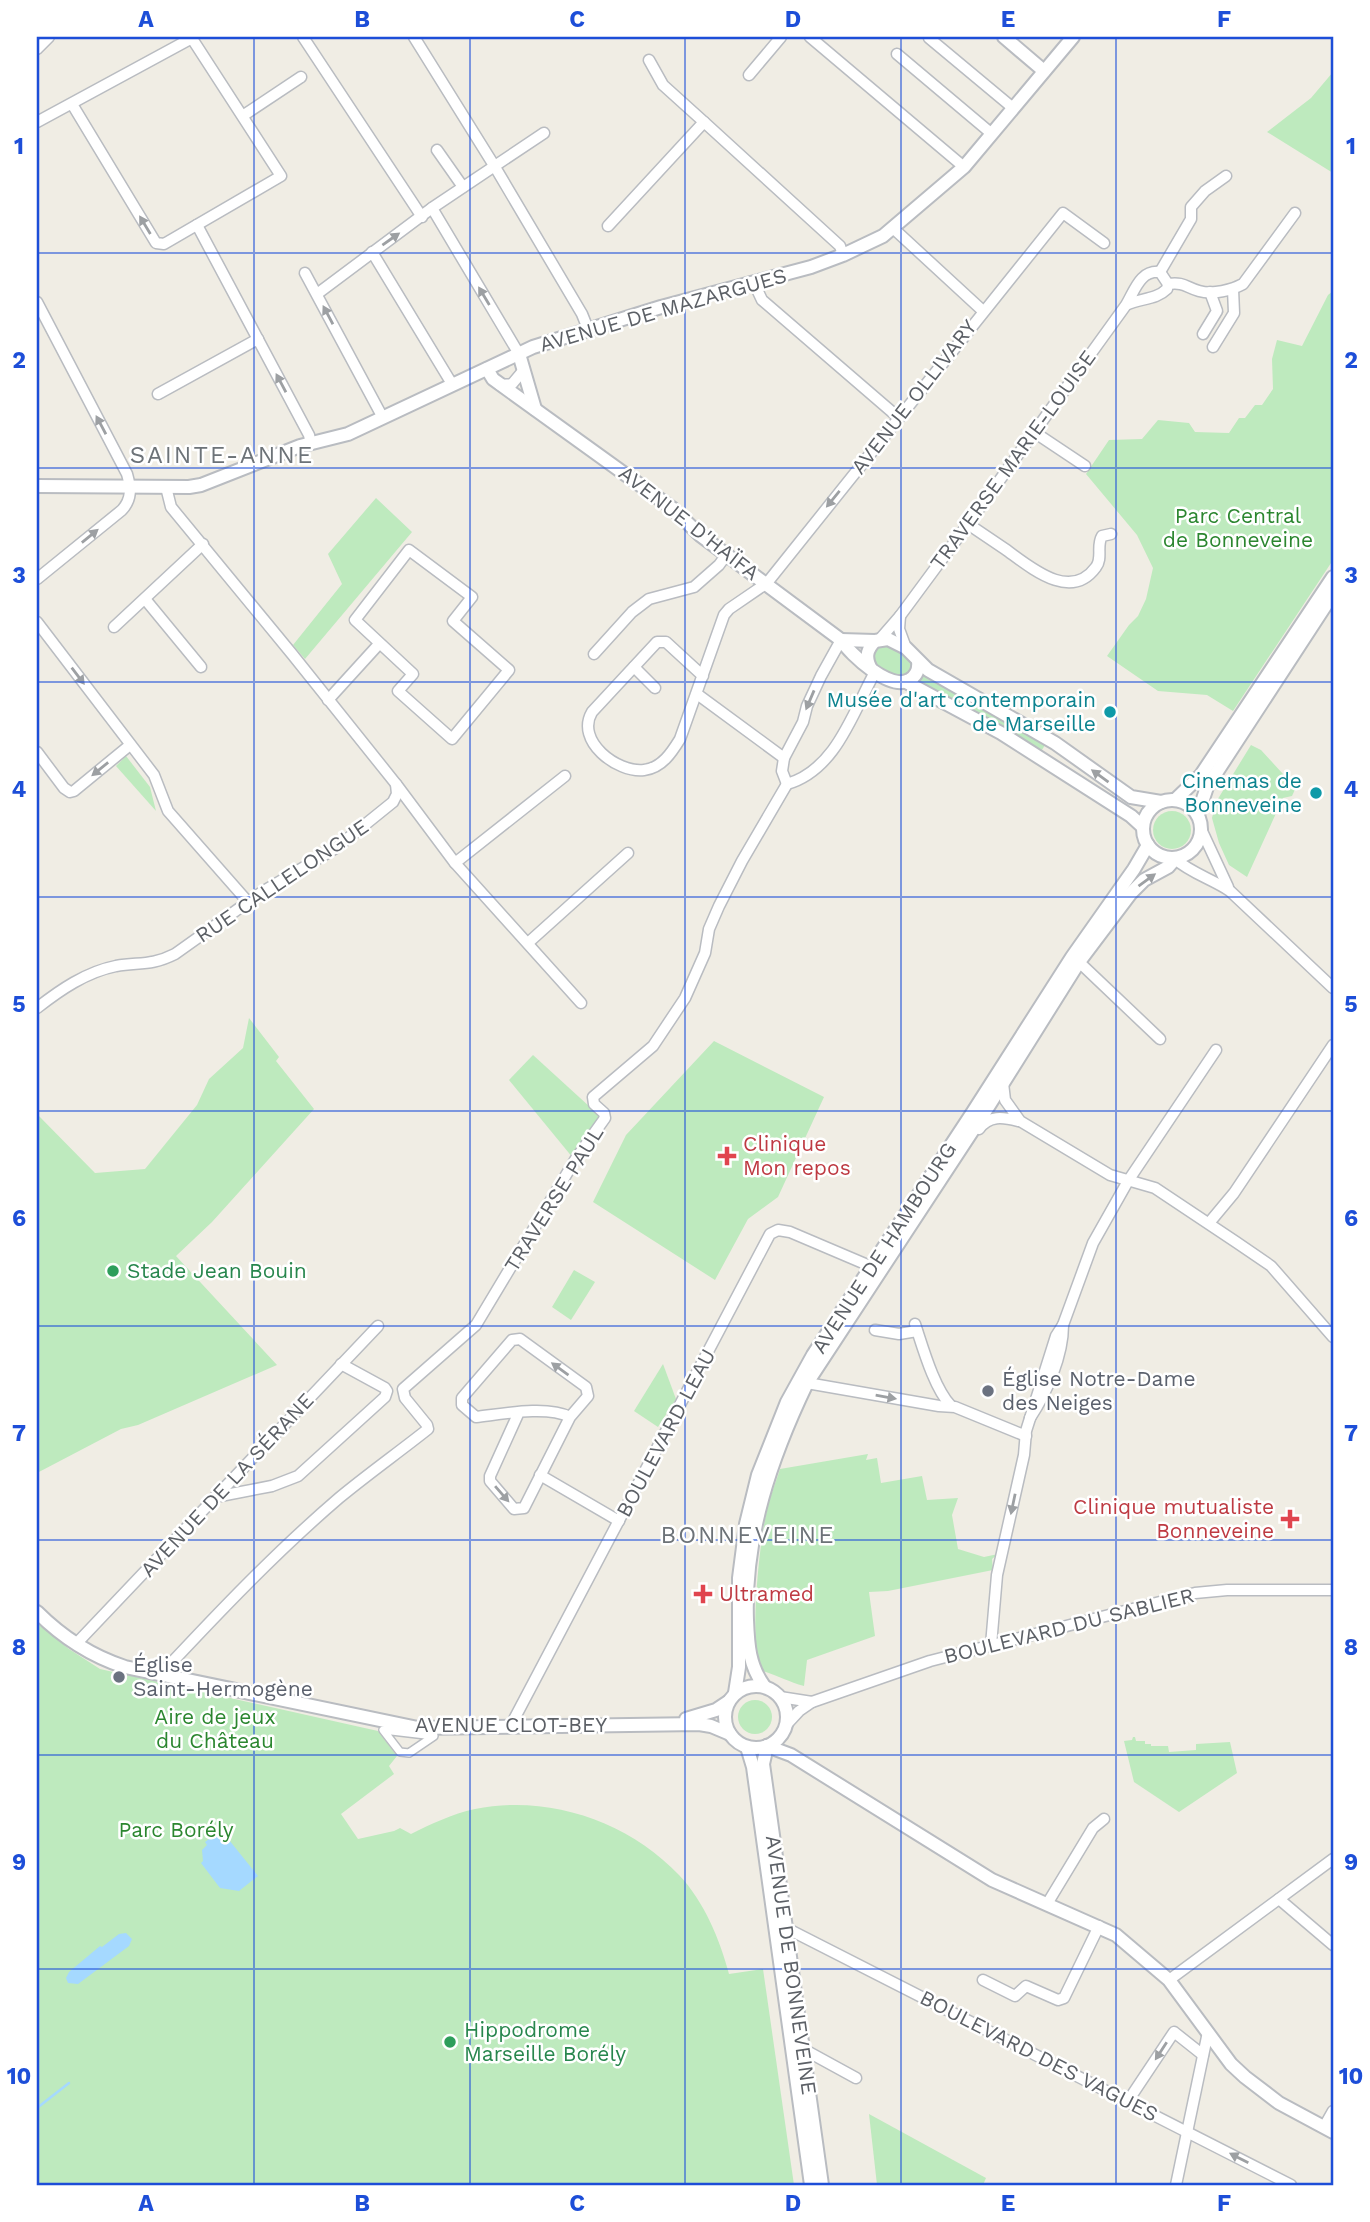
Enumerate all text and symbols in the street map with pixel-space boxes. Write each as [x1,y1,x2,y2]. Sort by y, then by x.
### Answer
text: A [138,6,154,33]
text: B [354,6,370,33]
text: C [569,6,585,33]
text: D [785,6,801,33]
text: E [1001,6,1015,33]
text: F [1217,6,1231,33]
text: 1 [14,133,24,160]
text: 1 [1346,133,1356,160]
one-way arrow [139,216,151,235]
one-way arrow [382,232,400,246]
street label: AVENUE DE MAZARGUES [536,262,789,357]
one-way arrow [478,286,491,305]
one-way arrow [322,305,334,325]
street label: AVENUE OLLIVARY [846,314,982,479]
street label: TRAVERSE MARIE-LOUISE [925,345,1101,574]
text: 2 [12,347,26,374]
text: 2 [1344,347,1358,374]
one-way arrow [275,373,287,393]
one-way arrow [95,415,106,435]
district label: SAINTE-ANNE [130,441,314,469]
street label: AVENUE D'HAÏFA [614,460,765,585]
one-way arrow [826,489,841,507]
park label: Parc Central de Bonneveine [1163,503,1313,552]
one-way arrow [80,529,98,544]
text: 3 [12,562,26,589]
text: 3 [1344,562,1358,589]
one-way arrow [71,667,85,685]
place label: Musée d'art contemporain de Marseille [827,687,1096,736]
one-way arrow [805,690,816,711]
marker: Musée d'art contemporain de Marseille [1102,704,1118,720]
one-way arrow [92,762,110,777]
place label: Cinemas de Bonneveine [1181,768,1302,817]
one-way arrow [1090,769,1109,783]
text: 4 [12,776,27,803]
text: 4 [1344,776,1359,803]
marker: Cinemas de Bonneveine [1308,785,1324,801]
street label: RUE CALLELONGUE [191,814,373,948]
one-way arrow [1138,873,1156,887]
text: 5 [12,991,26,1018]
text: 5 [1344,991,1358,1018]
street label: TRAVERSE PAUL [499,1121,608,1276]
place label: Clinique Mon repos [743,1131,851,1180]
street label: AVENUE DE HAMBOURG [806,1137,961,1358]
marker: Clinique Mon repos [717,1146,737,1166]
text: 6 [12,1205,26,1232]
text: 6 [1344,1205,1358,1232]
place label: Stade Jean Bouin [127,1258,307,1283]
marker: Stade Jean Bouin [105,1263,121,1279]
street label: BOULEVARD LEAU [611,1344,720,1521]
one-way arrow [551,1362,569,1376]
place label: Église Notre-Dame des Neiges [1002,1366,1196,1415]
marker: Église Notre-Dame des Neiges [980,1383,996,1399]
street label: AVENUE DE LA SÉRANE [135,1387,318,1582]
one-way arrow [875,1392,897,1403]
text: 7 [12,1420,26,1447]
text: 7 [1344,1420,1358,1447]
one-way arrow [494,1485,510,1503]
one-way arrow [1008,1493,1019,1515]
place label: Clinique mutualiste Bonneveine [1073,1494,1274,1543]
marker: Clinique mutualiste Bonneveine [1280,1509,1300,1529]
district label: BONNEVEINE [660,1521,836,1549]
place label: Ultramed [719,1581,814,1606]
street label: BOULEVARD DU SABLIER [941,1582,1197,1669]
marker: Ultramed [693,1584,713,1604]
text: 8 [12,1634,26,1661]
text: 8 [1344,1634,1358,1661]
place label: Église Saint-Hermogène [133,1652,313,1701]
marker: Église Saint-Hermogène [111,1669,127,1685]
park label: Aire de jeux du Château [154,1704,276,1753]
street label: AVENUE CLOT-BEY [415,1712,607,1737]
park label: Parc Borély [118,1817,234,1842]
street label: AVENUE DE BONNEVEINE [761,1834,822,2096]
text: 9 [12,1849,26,1876]
text: 9 [1344,1849,1358,1876]
street label: BOULEVARD DES VAGUES [916,1985,1162,2127]
place label: Hippodrome Marseille Borély [464,2017,626,2066]
marker: Hippodrome Marseille Borély [442,2034,458,2050]
one-way arrow [1154,2042,1168,2060]
text: 10 [7,2063,31,2090]
text: 10 [1339,2063,1363,2090]
one-way arrow [1229,2153,1249,2164]
text: A [138,2190,154,2217]
text: B [354,2190,370,2217]
text: C [569,2190,585,2217]
text: D [785,2190,801,2217]
text: E [1001,2190,1015,2217]
text: F [1217,2190,1231,2217]

